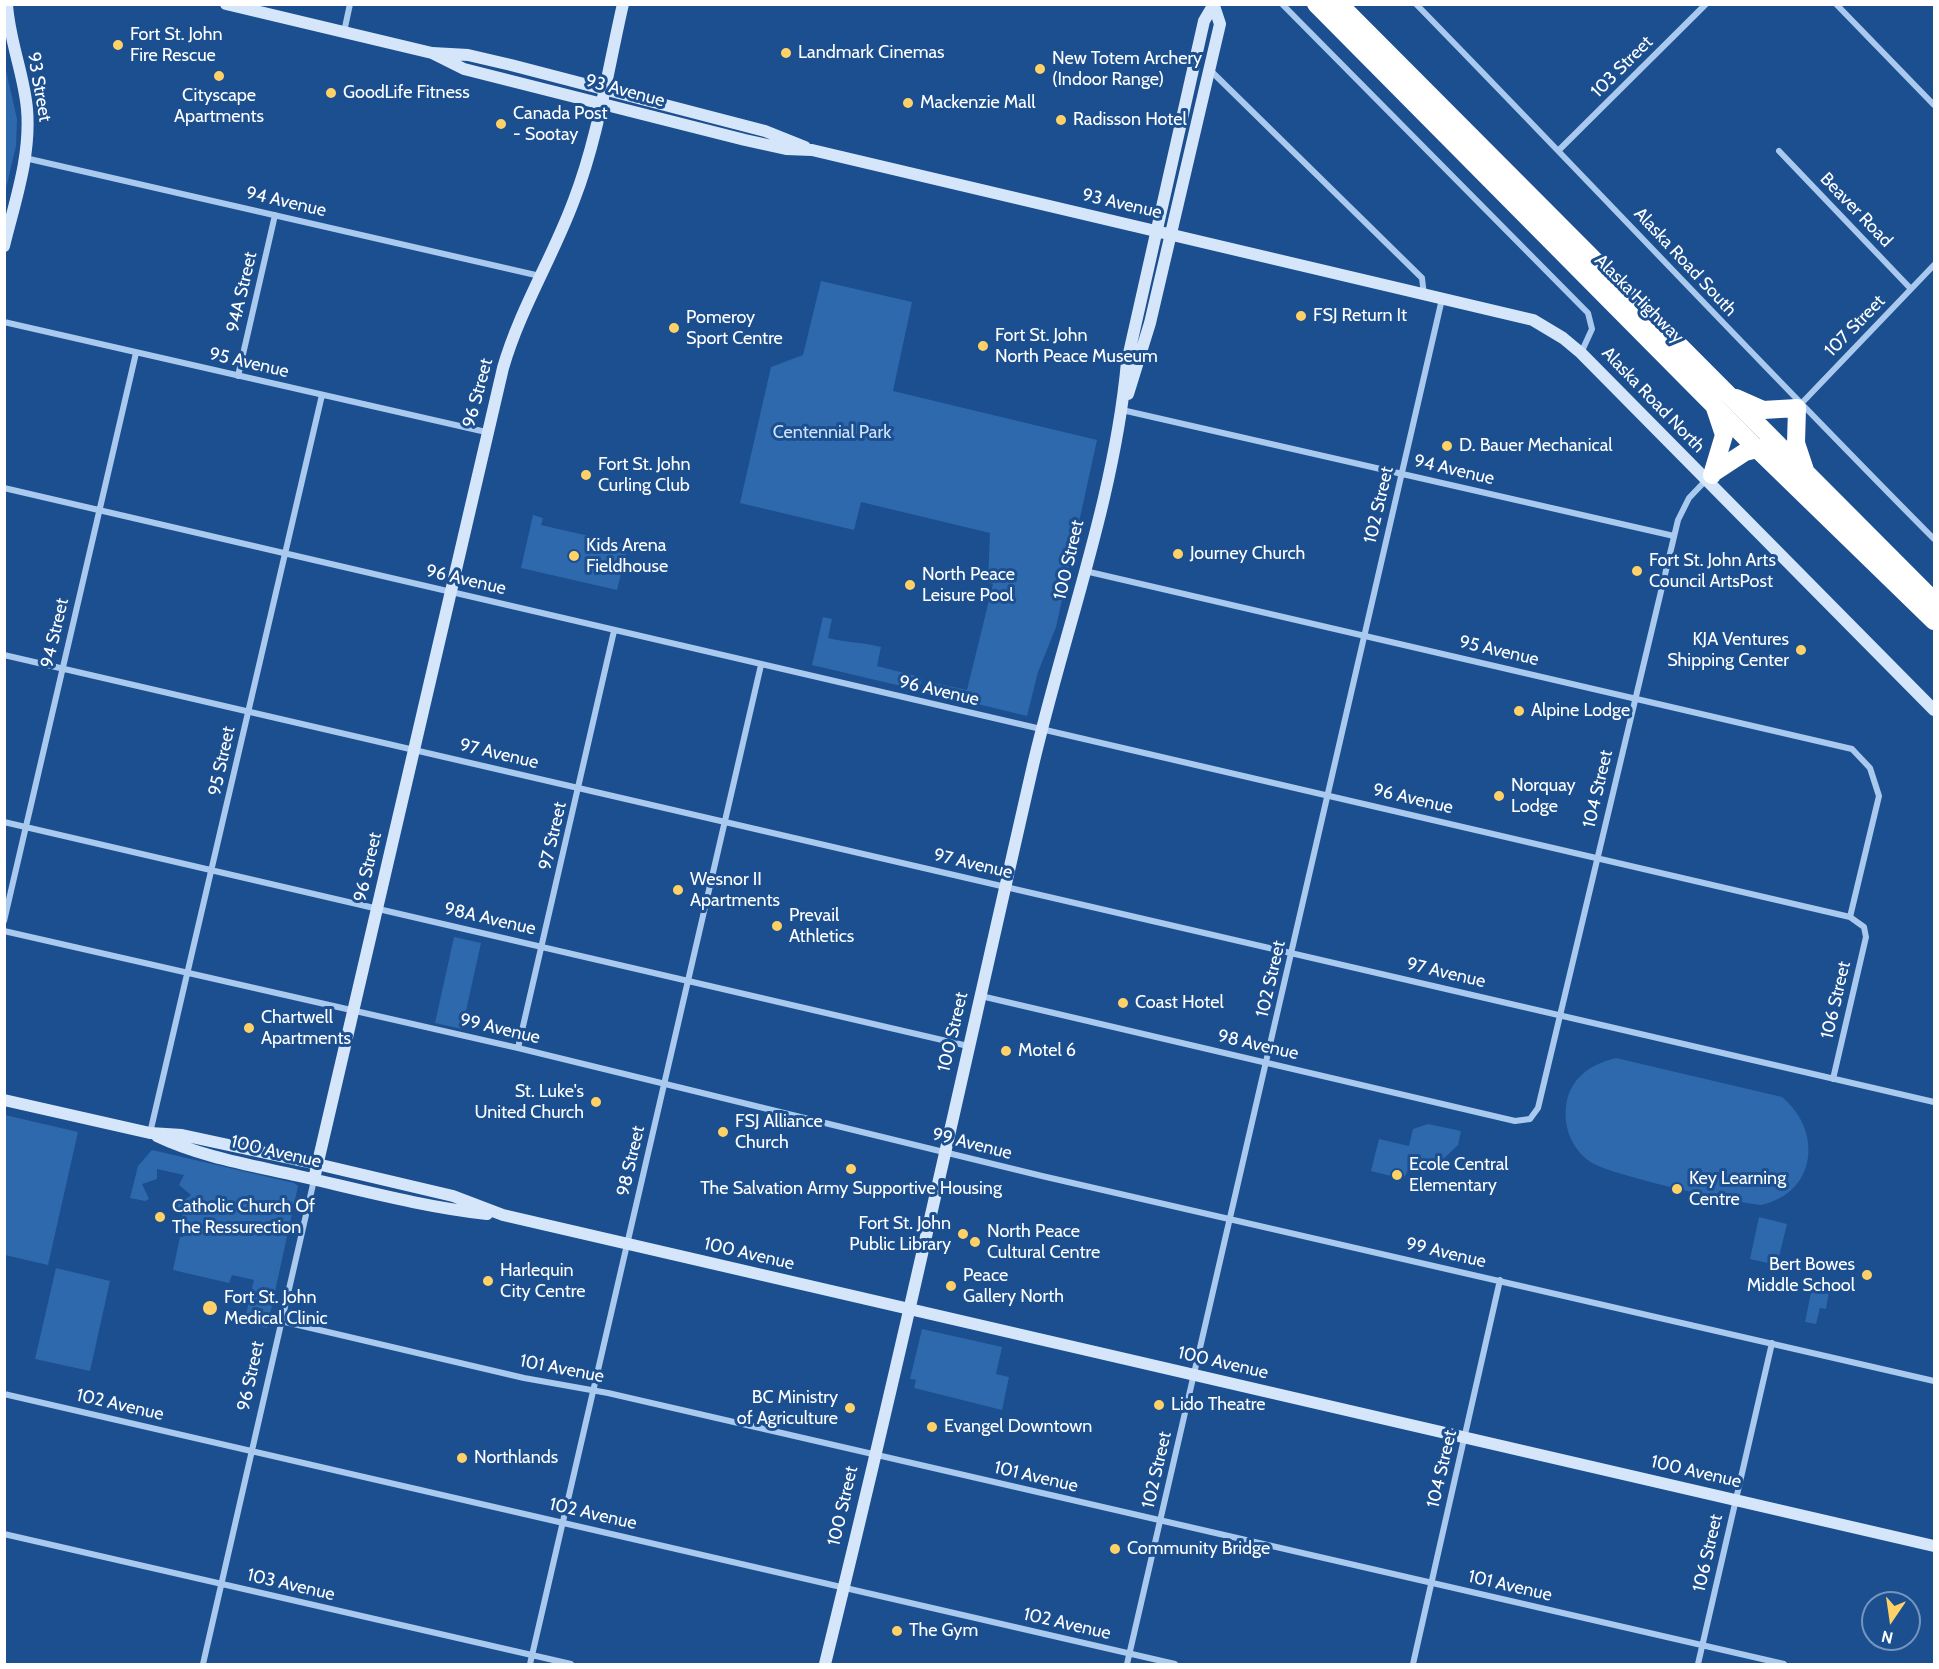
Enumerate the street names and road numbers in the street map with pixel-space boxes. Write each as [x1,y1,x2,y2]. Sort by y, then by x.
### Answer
street label: 103 Street [1587,32,1657,102]
street label: 93 Street [22,51,56,123]
street label: 93 Avenue [583,70,667,112]
street label: Beaver Road [1815,168,1897,252]
street label: 94 Avenue [244,182,328,222]
street label: 93 Avenue [1080,184,1164,224]
street label: Alaska Road South [1629,203,1741,321]
street label: 94A Street [222,250,262,334]
street label: Alaska Highway [1590,250,1688,348]
street label: 107 Street [1820,291,1890,361]
street label: 95 Avenue [207,343,291,383]
street label: Alaska Road North [1597,343,1709,457]
street label: 96 Street [458,356,498,430]
street label: 94 Avenue [1412,450,1496,490]
street label: 102 Street [1360,464,1398,546]
street label: 100 Street [1049,518,1089,602]
street label: 96 Avenue [424,560,508,600]
street label: 94 Street [36,596,74,670]
street label: 95 Avenue [1457,631,1541,671]
street label: 96 Avenue [897,671,981,711]
street label: 95 Street [204,724,240,798]
street label: 97 Avenue [457,734,541,774]
street label: 104 Street [1579,748,1617,830]
street label: 96 Avenue [1371,779,1455,819]
street label: 97 Street [535,800,571,872]
street label: 96 Street [350,830,386,904]
street label: 97 Avenue [931,844,1015,884]
street label: 98A Avenue [442,898,538,940]
street label: 102 Street [1252,938,1290,1020]
street label: 97 Avenue [1404,953,1488,993]
street label: 106 Street [1817,959,1855,1041]
street label: 100 Street [933,990,973,1074]
street label: 99 Avenue [458,1009,542,1049]
street label: 98 Avenue [1215,1025,1301,1065]
street label: 98 Street [612,1124,650,1198]
street label: 99 Avenue [930,1124,1014,1164]
street label: 100 Avenue [229,1131,323,1173]
street label: 100 Avenue [702,1233,796,1275]
street label: 99 Avenue [1404,1233,1488,1273]
street label: 96 Street [233,1339,269,1413]
street label: 100 Avenue [1176,1342,1270,1384]
street label: 101 Avenue [518,1350,606,1388]
street label: 102 Avenue [74,1384,166,1426]
street label: 104 Street [1423,1428,1461,1510]
street label: 102 Street [1138,1429,1176,1511]
street label: 100 Avenue [1649,1451,1743,1493]
street label: 101 Avenue [992,1457,1080,1497]
street label: 100 Street [823,1464,863,1548]
street label: 102 Avenue [547,1493,639,1535]
street label: 106 Street [1689,1512,1727,1594]
street label: 103 Avenue [245,1564,337,1606]
street label: 101 Avenue [1466,1566,1554,1606]
street label: 102 Avenue [1021,1603,1113,1645]

